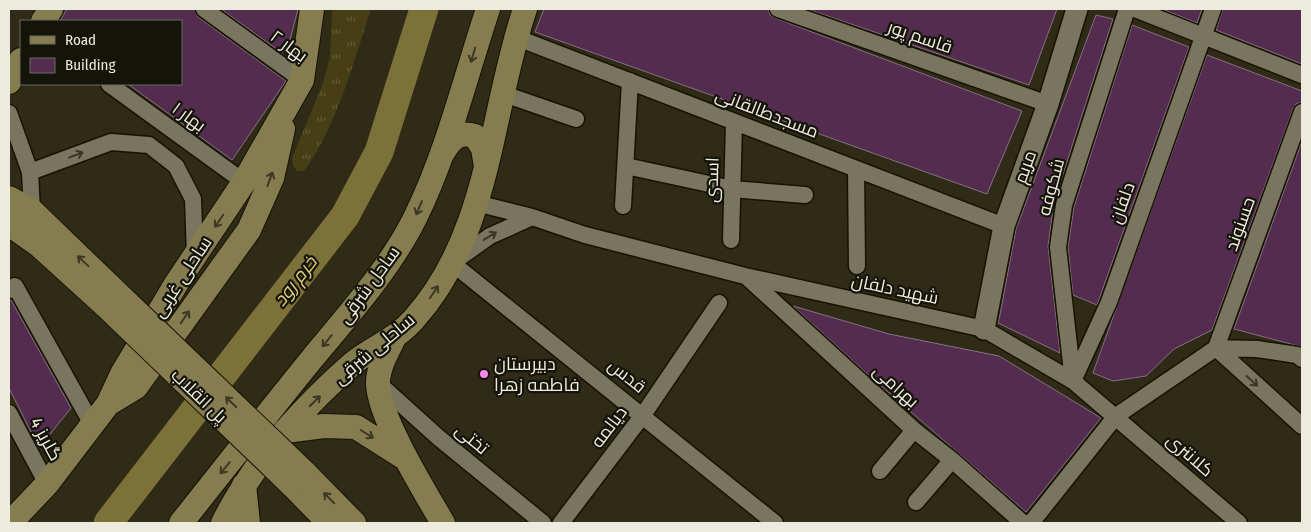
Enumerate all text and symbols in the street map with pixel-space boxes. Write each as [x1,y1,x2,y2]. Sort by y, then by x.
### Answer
street label: قاسم پور [883,15,955,59]
legend [20,20,182,85]
street label: بهار ۲ [266,25,312,67]
text: Road [65,31,96,49]
one-way arrow [468,47,478,63]
text: Building [65,56,116,74]
street label: مسجدطالقانی [712,83,822,143]
street label: بهار ۱ [168,97,210,137]
street label: مریم [1009,147,1042,187]
one-way arrow [68,150,83,160]
street label: شکوفه [1033,156,1069,218]
street label: اسدی [700,157,724,203]
one-way arrow [266,172,275,188]
street label: دلفان [1104,179,1140,227]
street label: حسنوند [1220,194,1260,254]
one-way arrow [414,200,424,215]
one-way arrow [213,213,223,227]
one-way arrow [483,231,497,241]
street label: ساحلی غربی [148,232,216,322]
street label: ساحل شرقی [334,242,404,328]
water label: خرم رود [268,250,324,312]
one-way arrow [76,255,89,267]
street label: شهید دلفان [849,269,941,309]
one-way arrow [428,285,439,299]
street label: ساحلی شرقی [329,309,419,389]
one-way arrow [180,310,190,324]
one-way arrow [321,335,332,348]
place label: دبیرستان فاطمه زهرا [494,353,580,396]
street label: قدس [604,354,650,398]
street label: بهرامی [868,360,924,412]
street label: پل انقلاب [166,364,232,429]
marker: دبیرستان فاطمه زهرا [478,368,490,380]
one-way arrow [1246,375,1259,387]
one-way arrow [309,395,321,407]
one-way arrow [225,396,238,408]
street label: دیالمه [586,402,632,452]
street label: گلریز 4 [25,413,67,465]
street label: تختی [451,419,493,459]
one-way arrow [359,429,373,439]
street label: کلانتری [1162,429,1218,481]
one-way arrow [219,461,230,474]
one-way arrow [323,492,335,504]

